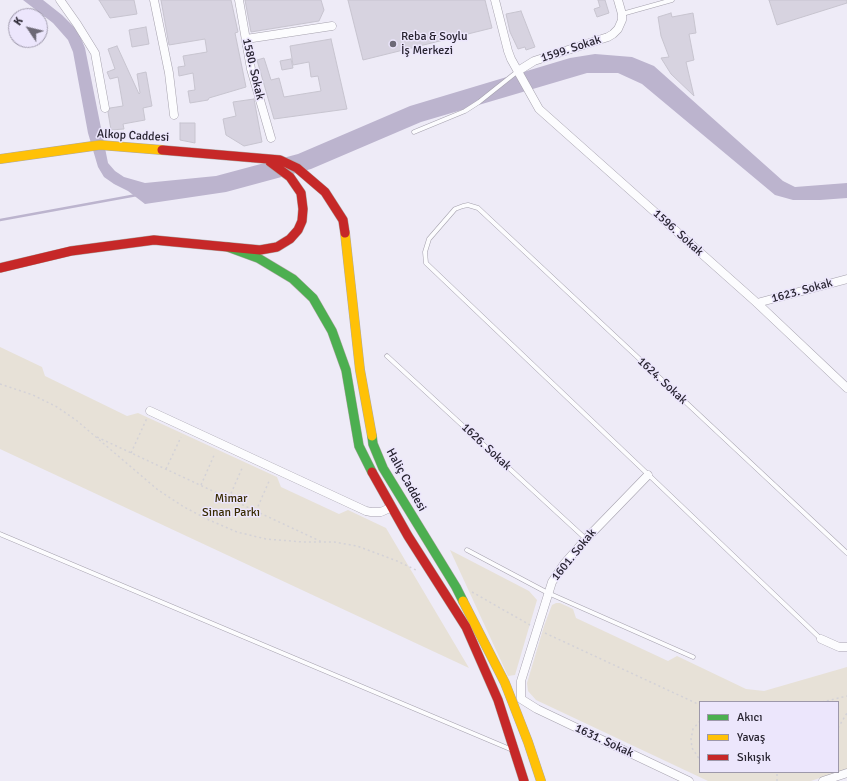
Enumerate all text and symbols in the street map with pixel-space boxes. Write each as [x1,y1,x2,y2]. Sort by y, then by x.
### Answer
north arrow [8,8,48,48]
text: K [11,15,26,28]
place label: Reba & Soylu İş Merkezi [401,30,467,58]
street label: 1599. Sokak [539,32,603,66]
street label: 1580. Sokak [239,37,267,101]
marker: Reba & Soylu İş Merkezi [388,39,398,49]
street label: Alkop Caddesi [97,127,169,145]
street label: 1596. Sokak [650,207,706,259]
street label: 1623. Sokak [770,276,834,306]
street label: 1624. Sokak [634,354,690,408]
street label: 1626. Sokak [458,420,514,474]
street label: Haliç Caddesi [383,446,429,514]
park label: Mimar Sinan Parkı [202,492,260,520]
street label: 1601. Sokak [549,526,599,584]
legend [699,701,839,773]
text: Akıcı [737,710,763,725]
street label: 1631. Sokak [573,721,635,761]
text: Yavaş [737,730,765,745]
text: Sıkışık [737,750,771,765]

